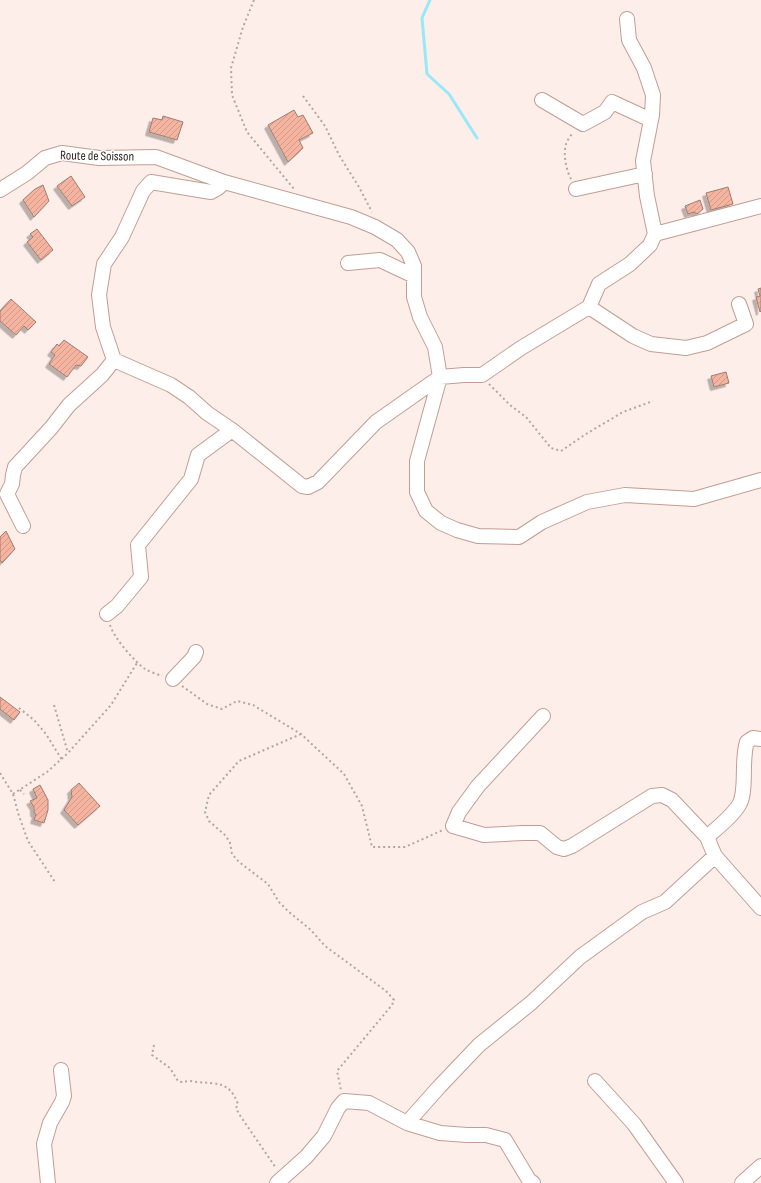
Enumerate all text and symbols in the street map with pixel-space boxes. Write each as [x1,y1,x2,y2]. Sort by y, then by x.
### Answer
street label: Route de Soisson [60,147,134,165]

